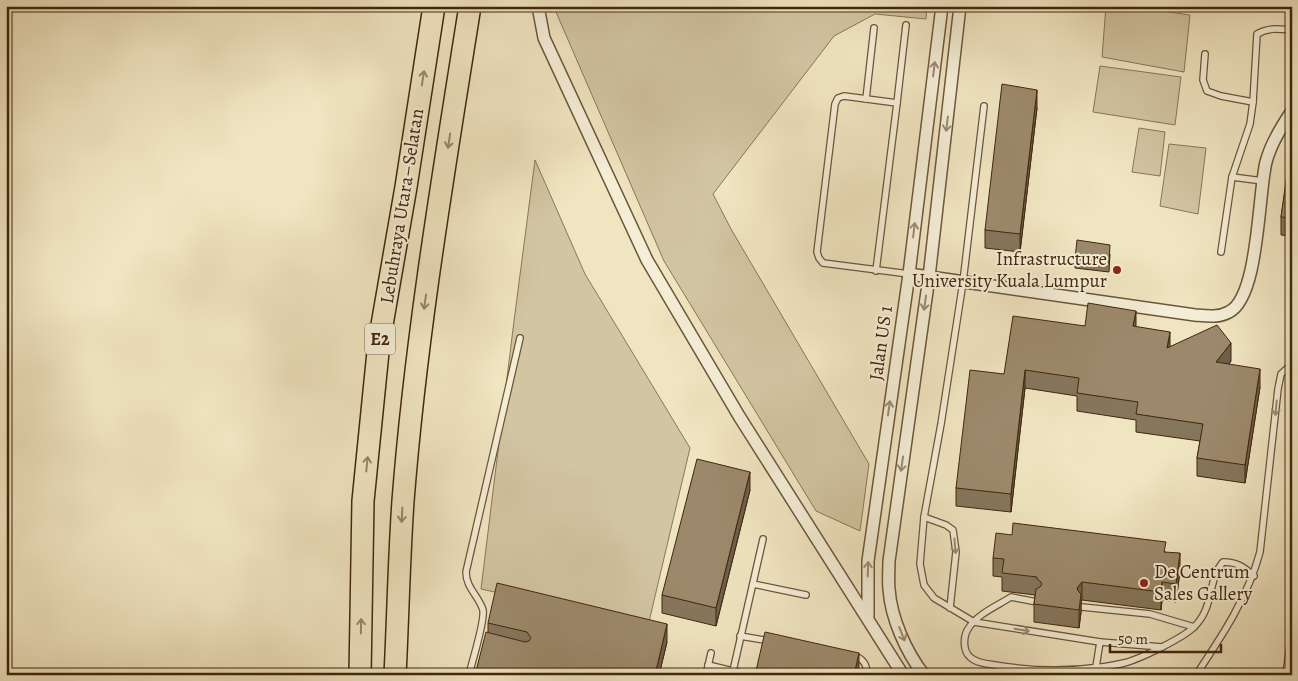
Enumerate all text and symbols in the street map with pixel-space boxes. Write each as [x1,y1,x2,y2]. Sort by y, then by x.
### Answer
one-way arrow [929,61,939,77]
one-way arrow [418,70,428,86]
street label: Lebuhraya Utara–Selatan [374,106,430,306]
one-way arrow [942,116,952,132]
one-way arrow [443,132,453,148]
one-way arrow [909,222,919,238]
place label: Infrastructure University Kuala Lumpur [912,246,1107,294]
marker: Infrastructure University Kuala Lumpur [1111,264,1123,276]
one-way arrow [420,293,430,309]
one-way arrow [920,295,930,311]
street label: Jalan US 1 [863,303,899,382]
road number: E2 [365,324,395,354]
one-way arrow [1271,399,1281,415]
one-way arrow [884,401,894,417]
one-way arrow [896,455,906,471]
one-way arrow [362,456,372,472]
one-way arrow [398,507,407,523]
one-way arrow [950,538,960,554]
place label: De Centrum Sales Gallery [1154,559,1253,607]
one-way arrow [863,562,873,578]
marker: De Centrum Sales Gallery [1138,577,1150,589]
one-way arrow [356,618,366,634]
scale bar [1110,621,1222,653]
one-way arrow [1014,625,1030,635]
one-way arrow [897,626,907,641]
text: 50 m [1118,629,1148,649]

